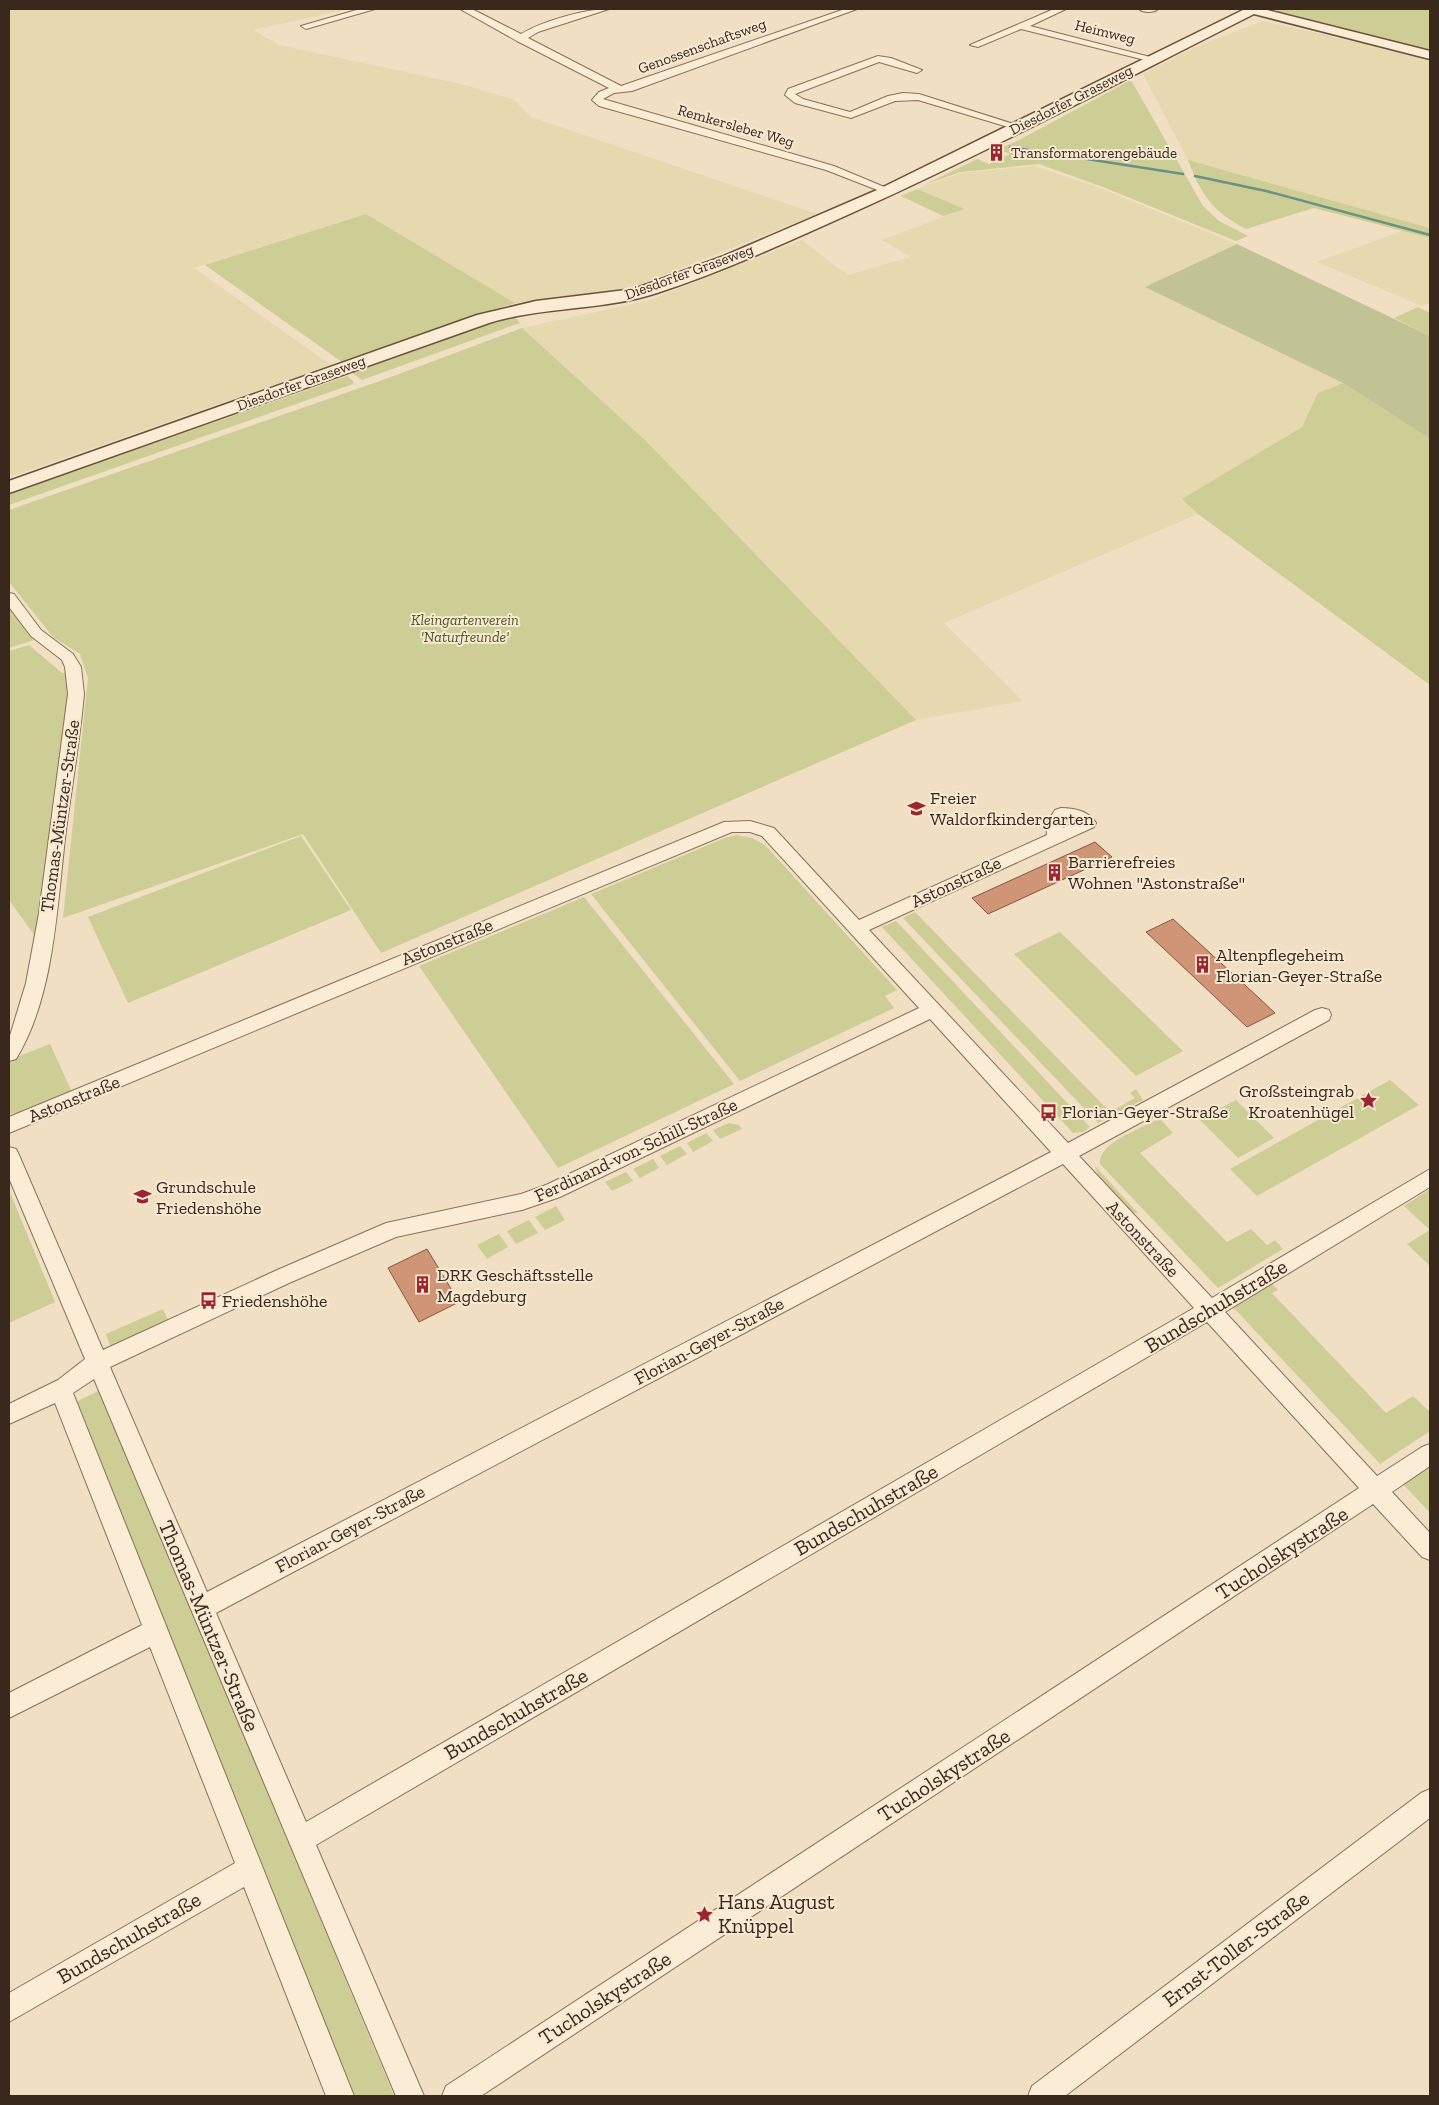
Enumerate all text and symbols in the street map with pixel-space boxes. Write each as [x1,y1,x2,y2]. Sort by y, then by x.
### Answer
street label: Genossenschaftsweg [635,14,769,78]
street label: Heimweg [1073,16,1137,48]
street label: Diesdorfer Graseweg [1006,61,1136,139]
street label: Remkersleber Weg [676,101,796,151]
building icon: Transformatorengebäude [987,143,1007,163]
place label: Transformatorengebäude [1011,144,1177,162]
street label: Diesdorfer Graseweg [622,240,756,304]
street label: Diesdorfer Graseweg [234,351,368,415]
park label: Kleingartenverein 'Naturfreunde' [411,611,519,646]
street label: Thomas-Müntzer-Straße [36,718,84,914]
place label: Freier Waldorfkindergarten [930,787,1095,830]
school or university icon: Freier Waldorfkindergarten [906,798,926,818]
place label: Barrierefreies Wohnen "Astonstraße" [1068,851,1245,894]
street label: Astonstraße [907,852,1005,912]
building icon: Barrierefreies Wohnen "Astonstraße" [1044,862,1064,882]
street label: Astonstraße [398,914,496,970]
place label: Altenpflegeheim Florian-Geyer-Straße [1216,944,1382,987]
building icon: Altenpflegeheim Florian-Geyer-Straße [1192,955,1212,975]
street label: Astonstraße [25,1071,123,1127]
place label: Großsteingrab Kroatenhügel [1239,1080,1354,1123]
place icon: Großsteingrab Kroatenhügel [1358,1091,1378,1111]
street label: Ferdinand-von-Schill-Straße [531,1093,741,1207]
place label: Florian-Geyer-Straße [1062,1101,1228,1123]
bus stop icon: Florian-Geyer-Straße [1038,1102,1058,1122]
place label: Grundschule Friedenshöhe [156,1176,262,1219]
school or university icon: Grundschule Friedenshöhe [132,1187,152,1207]
street label: Astonstraße [1102,1196,1184,1282]
street label: Bundschuhstraße [1140,1253,1292,1358]
place label: DRK Geschäftsstelle Magdeburg [437,1264,593,1307]
building icon: DRK Geschäftsstelle Magdeburg [413,1275,433,1295]
place label: Friedenshöhe [222,1290,328,1312]
bus stop icon: Friedenshöhe [198,1291,218,1311]
street label: Florian-Geyer-Straße [630,1292,788,1390]
street label: Bundschuhstraße [789,1458,942,1561]
street label: Florian-Geyer-Straße [271,1480,429,1578]
street label: Tucholskystraße [1211,1500,1353,1605]
street label: Thomas-Müntzer-Straße [154,1517,265,1735]
street label: Bundschuhstraße [439,1662,592,1765]
street label: Tucholskystraße [873,1722,1015,1827]
street label: Ernst-Toller-Straße [1157,1885,1314,2012]
street label: Bundschuhstraße [52,1886,205,1989]
place label: Hans August Knüppel [718,1889,835,1938]
place icon: Hans August Knüppel [694,1904,714,1924]
street label: Tucholskystraße [534,1945,676,2050]

